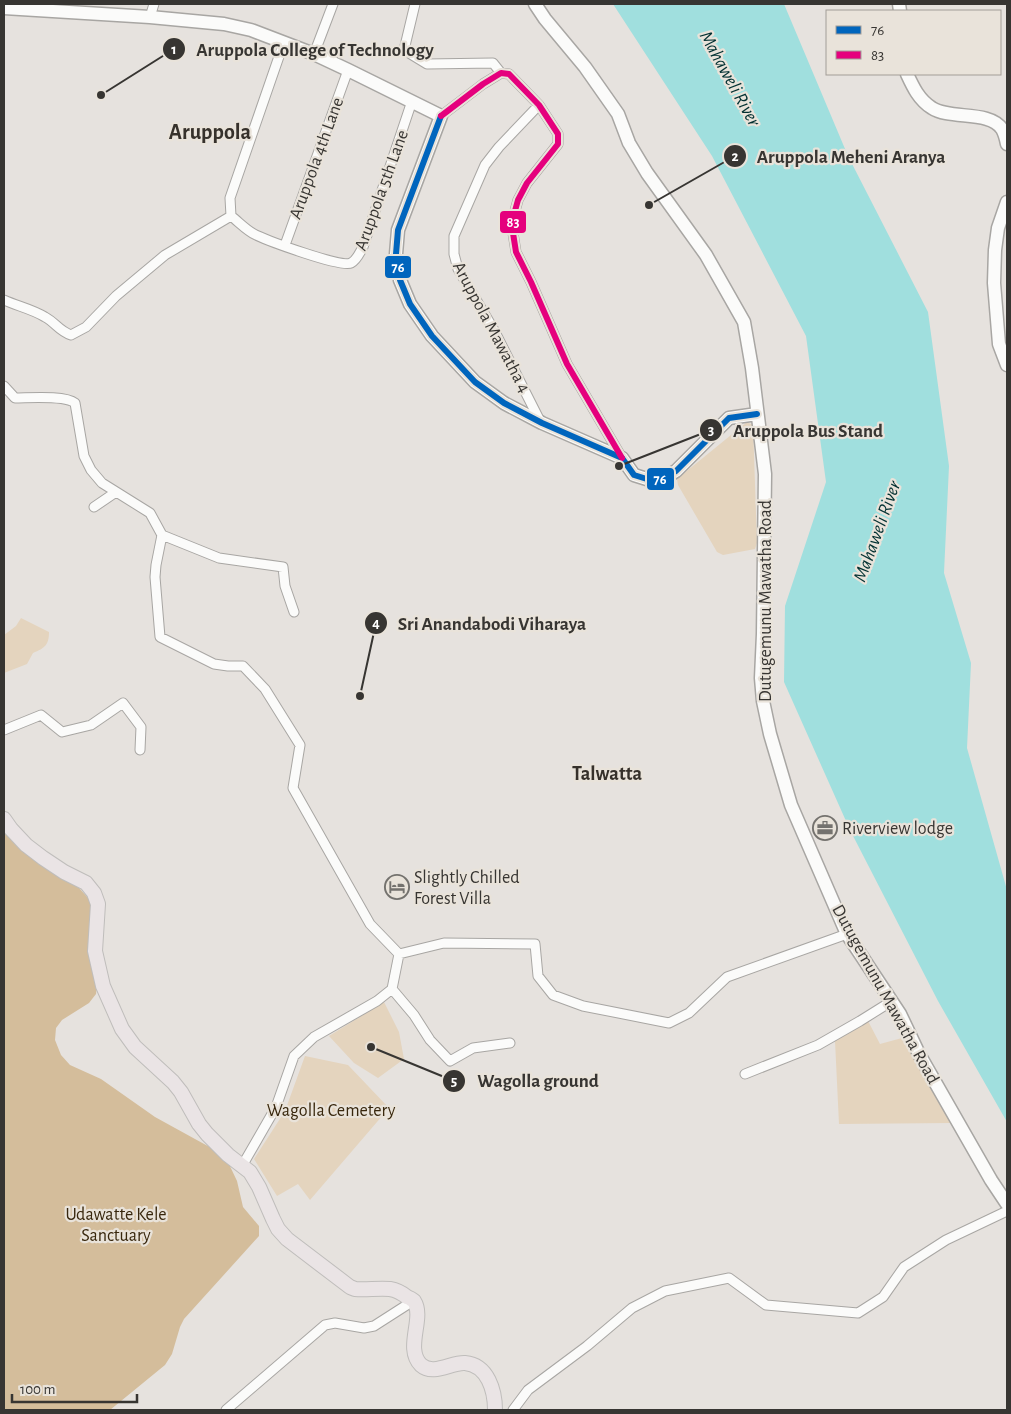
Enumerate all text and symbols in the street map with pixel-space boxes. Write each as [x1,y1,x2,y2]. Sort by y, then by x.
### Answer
legend [826,10,1001,75]
text: 76 [871,23,884,38]
water label: Mahaweli River [696,28,764,130]
callout: Aruppola College of Technology [162,32,444,66]
text: Aruppola College of Technology [196,41,434,60]
text: 1 [171,42,177,57]
text: 83 [871,48,884,63]
street label: Aruppola 4th Lane [287,95,347,222]
district label: Aruppola [169,121,252,143]
street label: Aruppola 5th Lane [352,128,412,253]
callout: Aruppola Meheni Aranya [722,139,956,173]
text: Aruppola Meheni Aranya [757,148,945,167]
text: 2 [731,149,739,164]
line badge: 83 [499,210,527,234]
text: 83 [507,216,519,230]
line badge: 76 [384,255,412,279]
street label: Aruppola Mawatha 4 [449,259,533,396]
text: 76 [392,261,405,275]
callout: Aruppola Bus Stand [698,413,893,447]
text: Aruppola Bus Stand [733,422,883,441]
text: 3 [708,423,714,438]
line badge: 76 [646,467,675,491]
text: 76 [654,473,667,487]
water label: Mahaweli River [850,478,905,584]
street label: Dutugemunu Mawatha Road [757,500,775,702]
callout: Sri Anandabodi Viharaya [363,606,597,640]
text: Sri Anandabodi Viharaya [398,615,586,634]
text: 4 [372,616,380,631]
district label: Talwatta [572,764,642,784]
office icon: Riverview lodge [812,815,838,841]
place label: Riverview lodge [842,820,953,838]
place label: Slightly Chilled Forest Villa [414,869,520,908]
hotel icon: Slightly Chilled Forest Villa [384,874,410,900]
street label: Dutugemunu Mawatha Road [828,902,942,1087]
callout: Wagolla ground [442,1064,608,1098]
text: Wagolla ground [477,1072,599,1091]
text: 5 [451,1074,457,1089]
park label: Wagolla Cemetery [267,1102,396,1120]
park label: Udawatte Kele Sanctuary [65,1206,167,1245]
scale bar [12,1372,138,1404]
text: 100 m [20,1382,55,1397]

